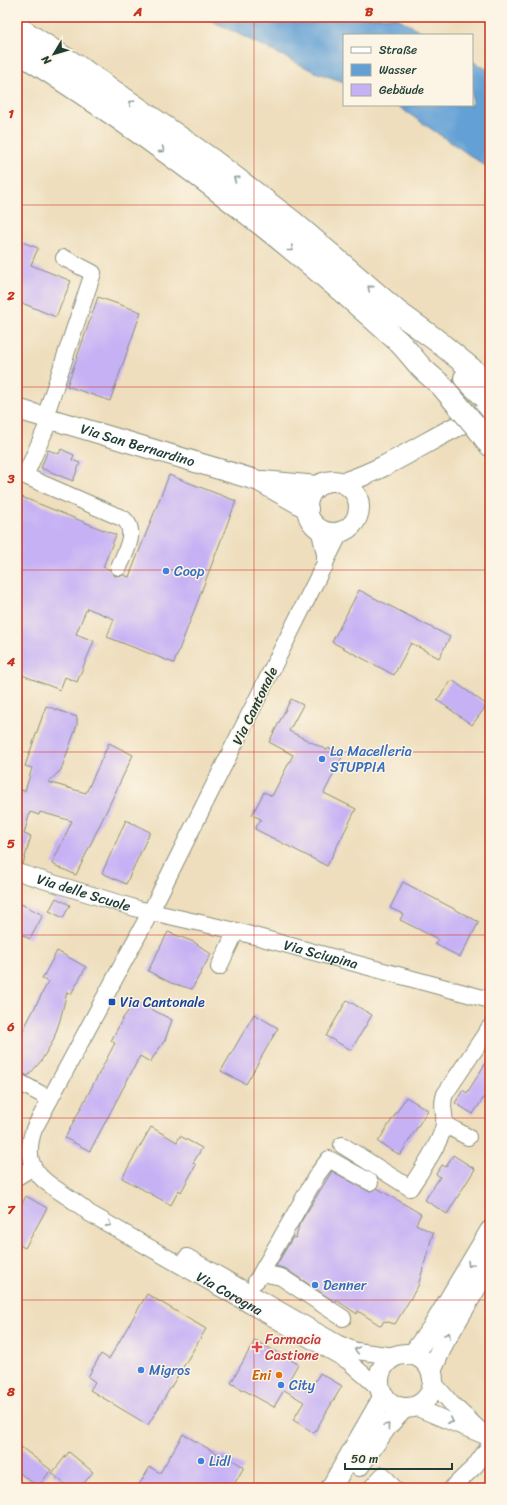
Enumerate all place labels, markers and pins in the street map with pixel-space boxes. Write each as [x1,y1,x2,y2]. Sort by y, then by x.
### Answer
place label: Coop [174,559,205,584]
marker: Coop [161,566,171,576]
place label: La Macelleria STUPPIA [330,739,412,780]
marker: La Macelleria STUPPIA [317,754,327,764]
place label: Via Cantonale [120,990,205,1015]
marker: Via Cantonale [107,997,117,1007]
place label: Denner [323,1273,368,1298]
marker: Denner [310,1280,320,1290]
place label: Farmacia Castione [265,1327,321,1368]
marker: Farmacia Castione [252,1342,262,1352]
place label: Migros [149,1358,190,1383]
place label: Eni [252,1363,272,1388]
marker: Migros [136,1365,146,1375]
marker: Eni [274,1370,284,1380]
place label: City [289,1373,316,1398]
marker: City [276,1380,286,1390]
place label: Lidl [209,1449,232,1474]
marker: Lidl [196,1456,206,1466]

